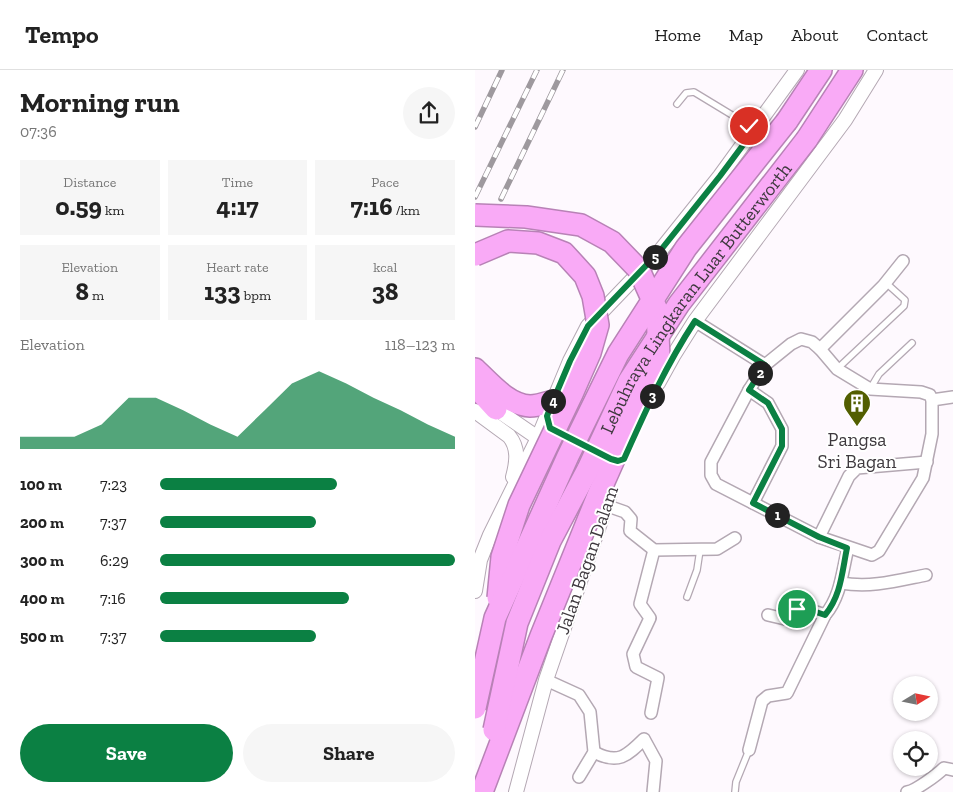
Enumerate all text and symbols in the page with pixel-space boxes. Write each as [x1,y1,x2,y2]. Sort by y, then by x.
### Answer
text: Tempo [25,20,98,49]
text: Home [654,24,701,46]
text: Map [729,24,763,46]
text: About [791,24,838,46]
text: Contact [866,24,928,46]
text: Morning run [20,86,180,119]
button: share [403,87,455,139]
pin [728,105,770,147]
icon: check [735,112,763,140]
text: 07:36 [20,122,57,141]
street label: Lebuhraya Lingkaran Luar Butterworth [595,158,796,437]
text: Distance [63,174,116,191]
text: Time [222,174,253,191]
text: Pace [371,174,399,191]
text: 0.59 [55,191,102,221]
text: 4:17 [216,191,259,221]
text: 7:16 [350,191,393,221]
text: km [102,202,124,219]
text: /km [393,202,420,219]
pin: 5 [643,244,667,270]
text: 5 [652,249,659,266]
text: Elevation [62,259,118,276]
text: Heart rate [206,259,269,276]
text: kcal [373,259,397,276]
text: 8 [75,276,89,306]
text: 133 [204,276,241,306]
text: 38 [372,276,399,306]
text: m [89,287,104,304]
text: bpm [241,287,271,304]
text: Elevation [20,335,85,354]
text: 118–123 m [385,335,455,354]
pin: 2 [747,360,773,386]
text: 2 [757,365,764,382]
pin: 3 [639,384,665,408]
pin: 4 [541,388,565,414]
text: 3 [649,388,656,405]
building icon: Pangsa Sri Bagan [842,388,872,427]
text: 4 [550,393,557,410]
place label: Pangsa Sri Bagan [818,428,897,473]
text: 100 m [20,475,62,494]
text: 7:23 [100,475,127,494]
street label: Jalan Bagan Dalam [551,482,623,637]
pin: 1 [765,502,789,528]
text: 1 [775,507,780,524]
text: 200 m [20,513,64,532]
text: 7:37 [100,513,126,532]
text: 300 m [20,551,64,570]
text: 6:29 [100,551,129,570]
pin [776,588,818,630]
text: 400 m [20,589,65,608]
text: 7:16 [100,589,126,608]
icon: arrive [783,595,811,623]
text: 500 m [20,627,64,646]
text: 7:37 [100,627,126,646]
north arrow [893,676,937,721]
map controls [893,676,938,776]
button: Save [20,724,233,782]
button: Share [243,724,455,782]
button: locate [893,731,938,776]

